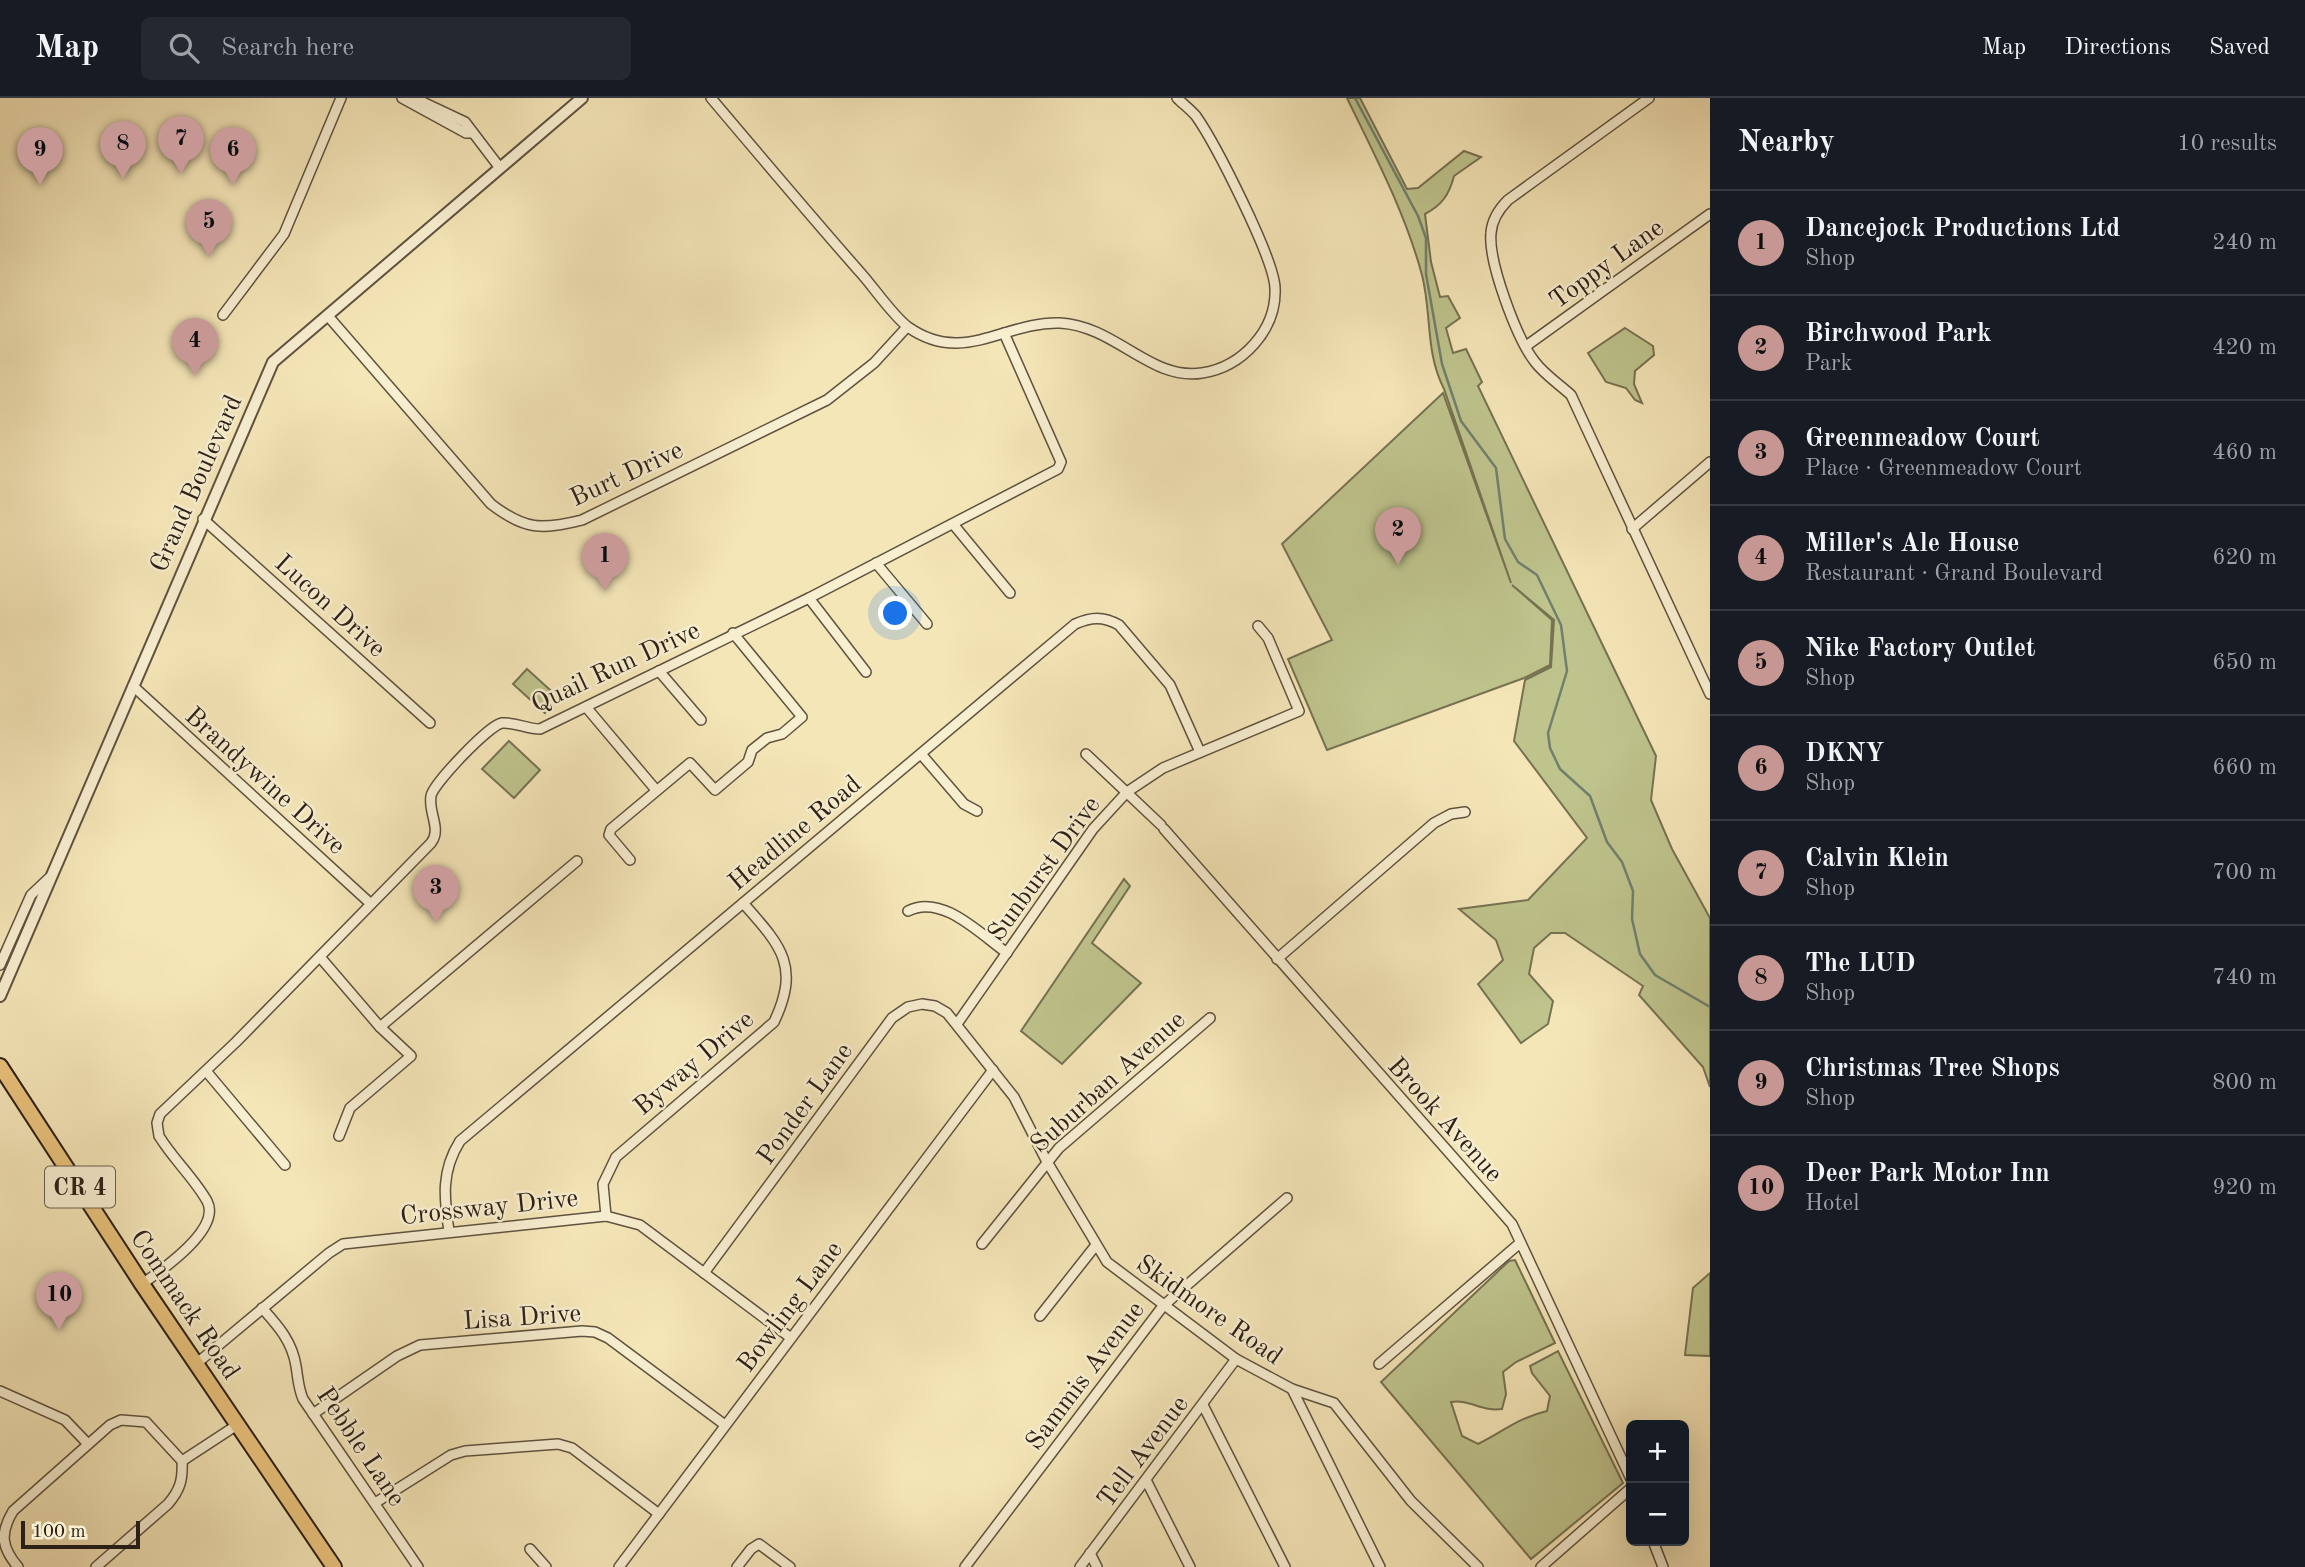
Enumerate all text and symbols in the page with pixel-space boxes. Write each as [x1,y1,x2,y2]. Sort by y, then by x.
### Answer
search box [141,17,631,80]
icon: search [165,29,203,67]
text: Map [35,32,99,65]
text: Search here [221,35,354,61]
text: Map [1982,36,2026,60]
text: Directions [2064,36,2171,60]
text: Saved [2209,36,2270,60]
pin: 7 [158,116,204,174]
pin: 8 [100,121,146,179]
pin: 9 [17,127,63,185]
pin: 6 [210,127,256,185]
text: Nearby [1738,128,1835,158]
text: 10 results [2177,132,2277,155]
pin: 5 [186,199,232,257]
street label: Toppy Lane [1545,215,1669,315]
text: Dancejock Productions Ltd [1805,216,2120,242]
text: 1 [1754,231,1768,254]
text: 240 m [2212,231,2277,254]
text: Shop [1805,247,1855,270]
pin: 4 [172,318,218,376]
text: Birchwood Park [1805,321,1992,347]
text: 2 [1754,336,1768,359]
text: 420 m [2212,336,2277,359]
text: Park [1805,352,1852,375]
street label: Grand Boulevard [146,391,248,576]
text: Greenmeadow Court [1805,426,2040,452]
street label: Burt Drive [566,437,687,512]
text: 3 [1754,441,1768,464]
text: 460 m [2212,441,2277,464]
text: Place · Greenmeadow Court [1805,457,2082,480]
pin: 2 [1375,507,1421,565]
text: Miller's Ale House [1805,531,2020,557]
pin: 1 [582,533,628,591]
text: 4 [1754,546,1768,569]
text: 620 m [2212,546,2277,569]
street label: Lucon Drive [269,550,390,663]
text: Restaurant · Grand Boulevard [1805,562,2103,585]
your location [878,596,912,630]
street label: Quail Run Drive [528,617,704,718]
text: Nike Factory Outlet [1805,636,2035,662]
text: 5 [1754,651,1768,674]
text: 650 m [2212,651,2277,674]
text: Shop [1805,667,1855,690]
street label: Brandywine Drive [180,703,350,860]
text: DKNY [1805,741,1884,767]
text: 6 [1754,756,1768,779]
text: 660 m [2212,756,2277,779]
street label: Headline Road [724,771,867,896]
text: Shop [1805,772,1855,795]
street label: Sunburst Drive [984,792,1106,946]
text: Calvin Klein [1805,846,1949,872]
text: 7 [1754,861,1768,884]
text: 700 m [2212,861,2277,884]
pin: 3 [413,865,459,923]
text: Shop [1805,877,1855,900]
text: The LUD [1805,951,1915,977]
text: 8 [1754,966,1768,989]
text: 740 m [2212,966,2277,989]
text: Shop [1805,982,1855,1005]
street label: Byway Drive [630,1006,759,1121]
street label: Suburban Avenue [1026,1007,1191,1158]
street label: Ponder Lane [753,1039,858,1170]
street label: Brook Avenue [1382,1053,1507,1188]
text: Christmas Tree Shops [1805,1056,2060,1082]
text: 9 [1754,1071,1768,1094]
text: 800 m [2212,1071,2277,1094]
text: Shop [1805,1087,1855,1110]
text: Deer Park Motor Inn [1805,1161,2050,1187]
road number: CR 4 [45,1167,115,1208]
text: 10 [1748,1176,1774,1199]
text: 920 m [2212,1176,2277,1199]
street label: Crossway Drive [399,1186,579,1230]
text: Hotel [1805,1192,1859,1215]
street label: Commack Road [125,1226,244,1385]
street label: Bowling Lane [733,1237,848,1377]
street label: Skidmore Road [1131,1251,1287,1371]
pin: 10 [36,1272,82,1330]
street label: Sammis Avenue [1022,1297,1150,1455]
street label: Lisa Drive [462,1301,582,1335]
street label: Pebble Lane [311,1383,410,1511]
street label: Tell Avenue [1093,1391,1194,1513]
map controls [1626,1420,1689,1546]
button: + [1626,1420,1689,1483]
button: − [1626,1483,1689,1546]
scale bar [21,1518,140,1550]
text: 100 m [32,1523,85,1542]

